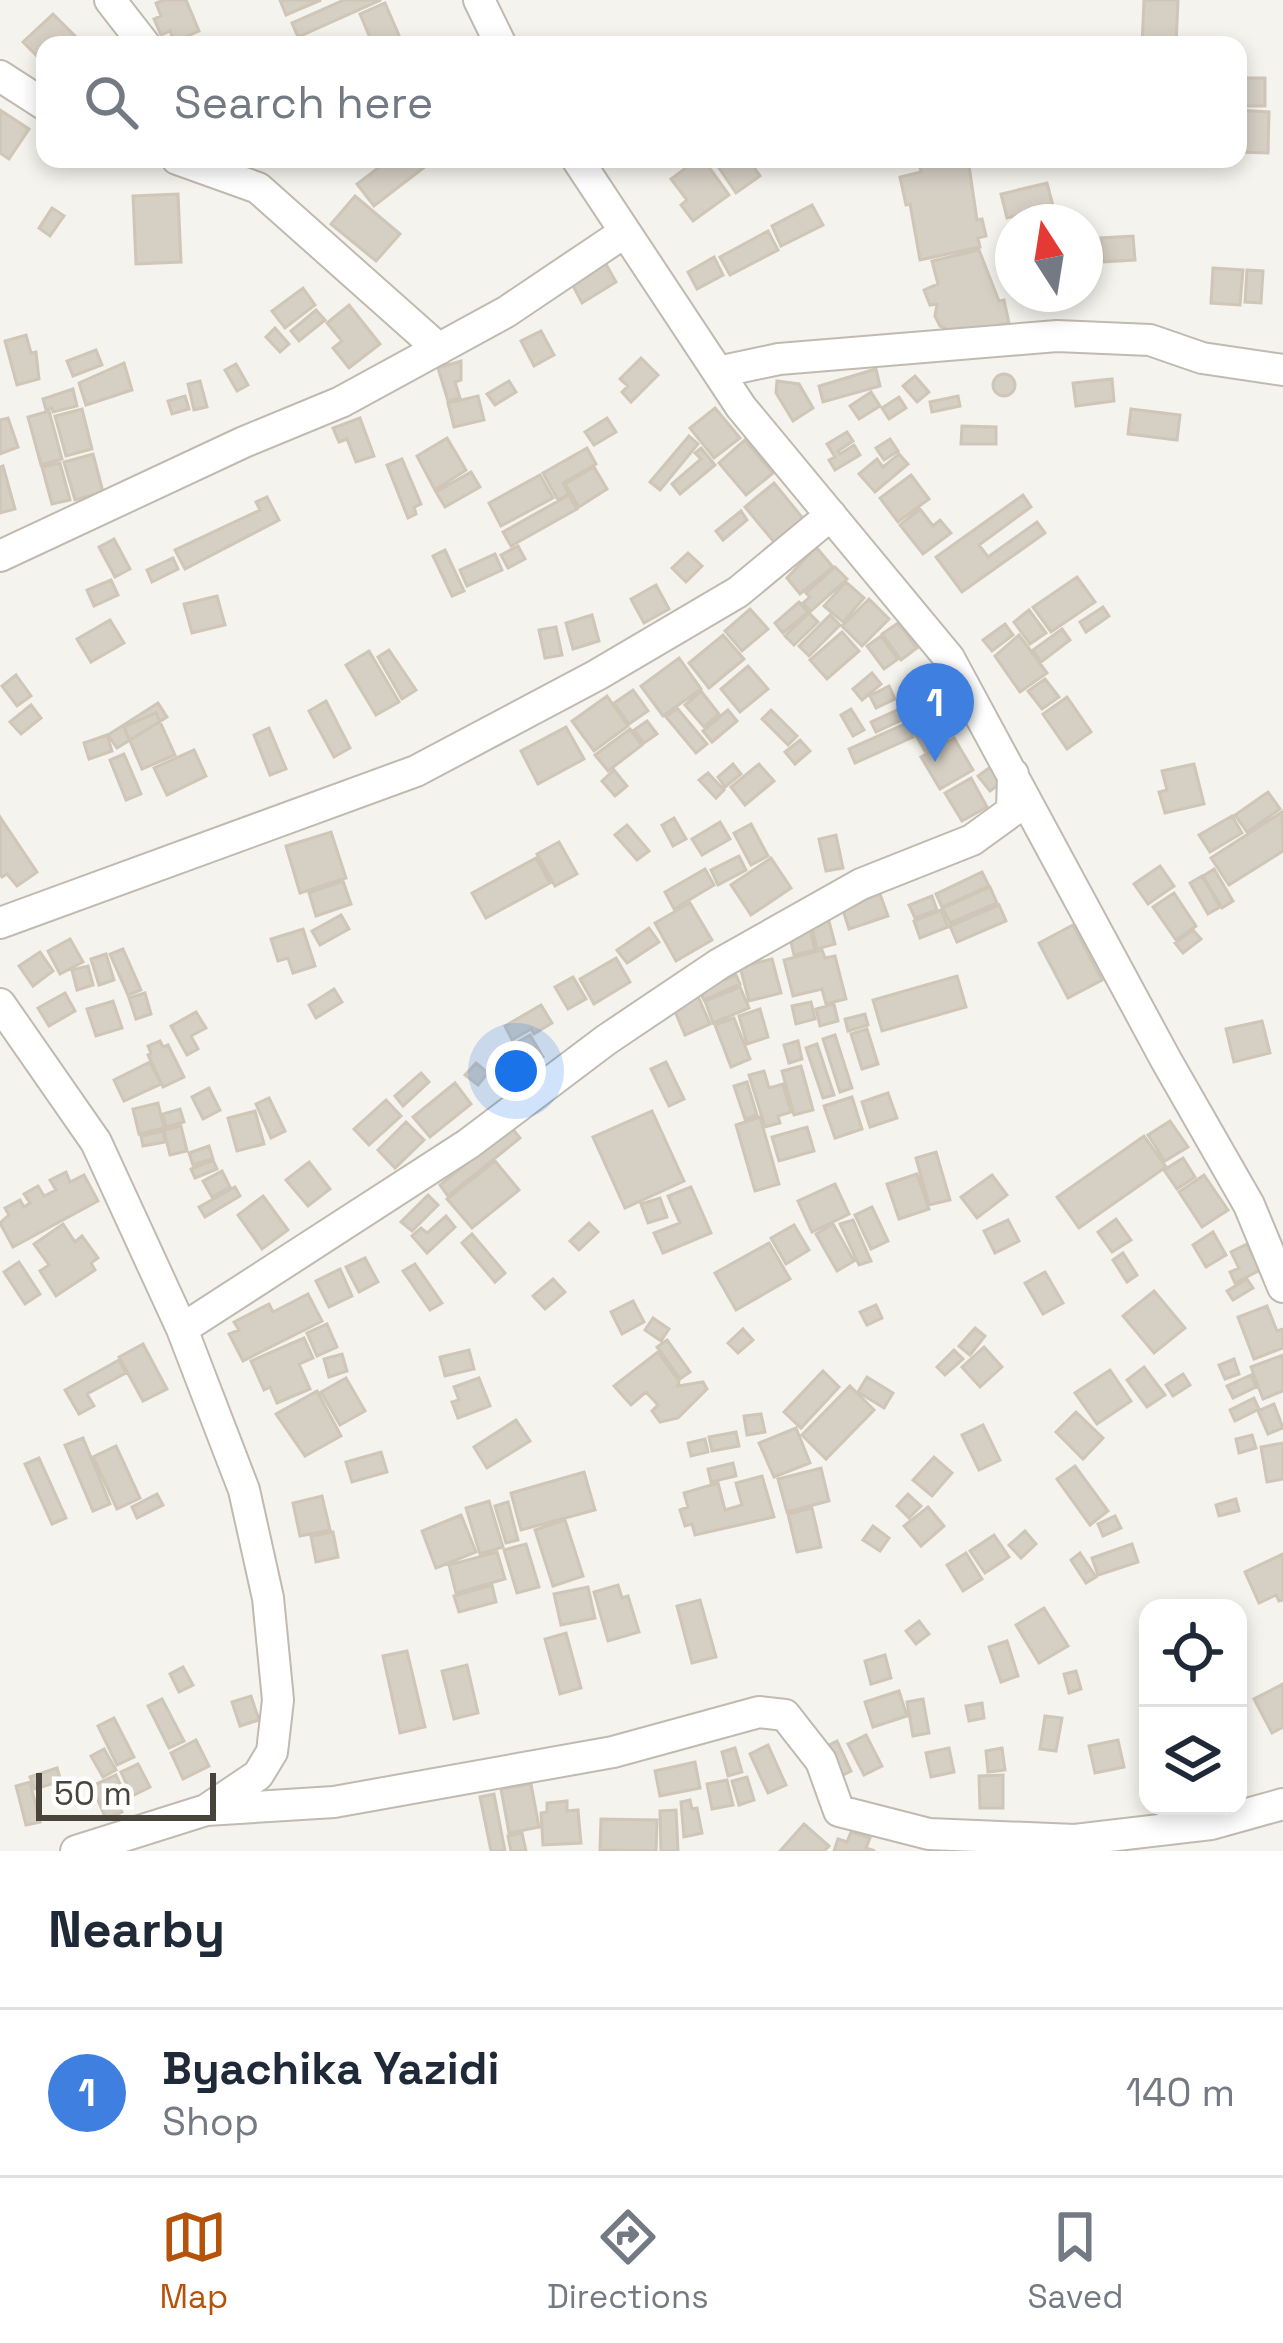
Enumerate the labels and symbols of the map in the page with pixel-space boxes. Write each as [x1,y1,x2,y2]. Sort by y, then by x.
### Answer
north arrow [995,204,1103,312]
pin: 1 [896,663,974,762]
your location [486,1041,546,1101]
scale bar [36,1767,216,1820]

